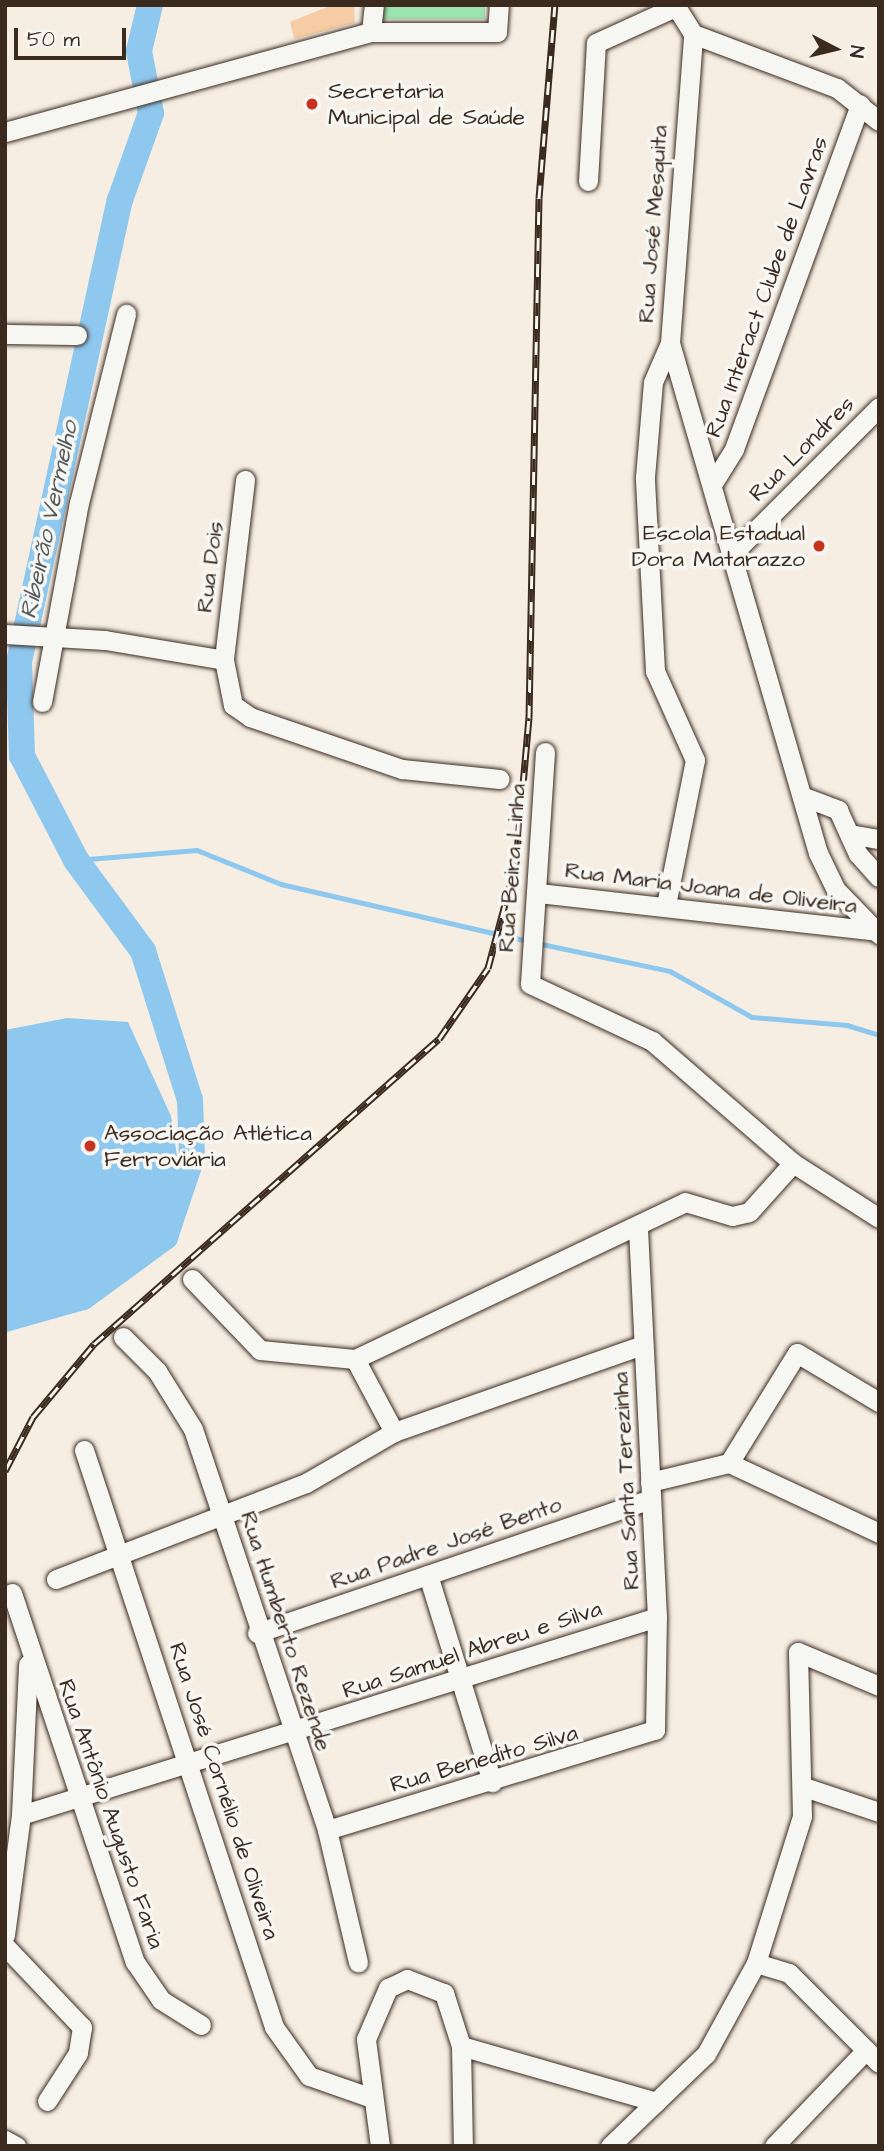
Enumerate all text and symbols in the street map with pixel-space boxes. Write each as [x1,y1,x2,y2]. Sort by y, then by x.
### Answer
scale bar [18,14,130,58]
north arrow [800,14,870,84]
text: 50 m [27,25,80,54]
text: N [842,44,870,59]
place label: Secretaria Municipal de Saúde [328,77,525,131]
marker: Secretaria Municipal de Saúde [302,94,322,114]
street label: Rua José Mesquita [632,124,674,324]
street label: Rua Interact Clube de Lavras [700,133,834,441]
street label: Rua Londres [744,391,860,507]
water label: Ribeirão Vermelho [15,418,85,622]
place label: Escola Estadual Dora Matarazzo [632,519,805,573]
street label: Rua Dois [191,520,229,614]
marker: Escola Estadual Dora Matarazzo [811,538,827,554]
street label: Rua Beira Linha [492,783,532,953]
street label: Rua Maria Joana de Oliveira [563,856,859,920]
place label: Associação Atlética Ferroviária [104,1119,312,1173]
marker: Associação Atlética Ferroviária [82,1138,98,1154]
street label: Rua Santa Terezinha [607,1371,645,1591]
street label: Rua Padre José Bento [327,1491,565,1595]
street label: Rua Humberto Rezende [234,1508,338,1754]
street label: Rua Samuel Abreu e Silva [339,1595,605,1705]
street label: Rua José Cornélio de Oliveira [163,1639,285,1943]
street label: Rua Antônio Augusto Faria [52,1676,170,1952]
street label: Rua Benedito Silva [387,1719,581,1799]

